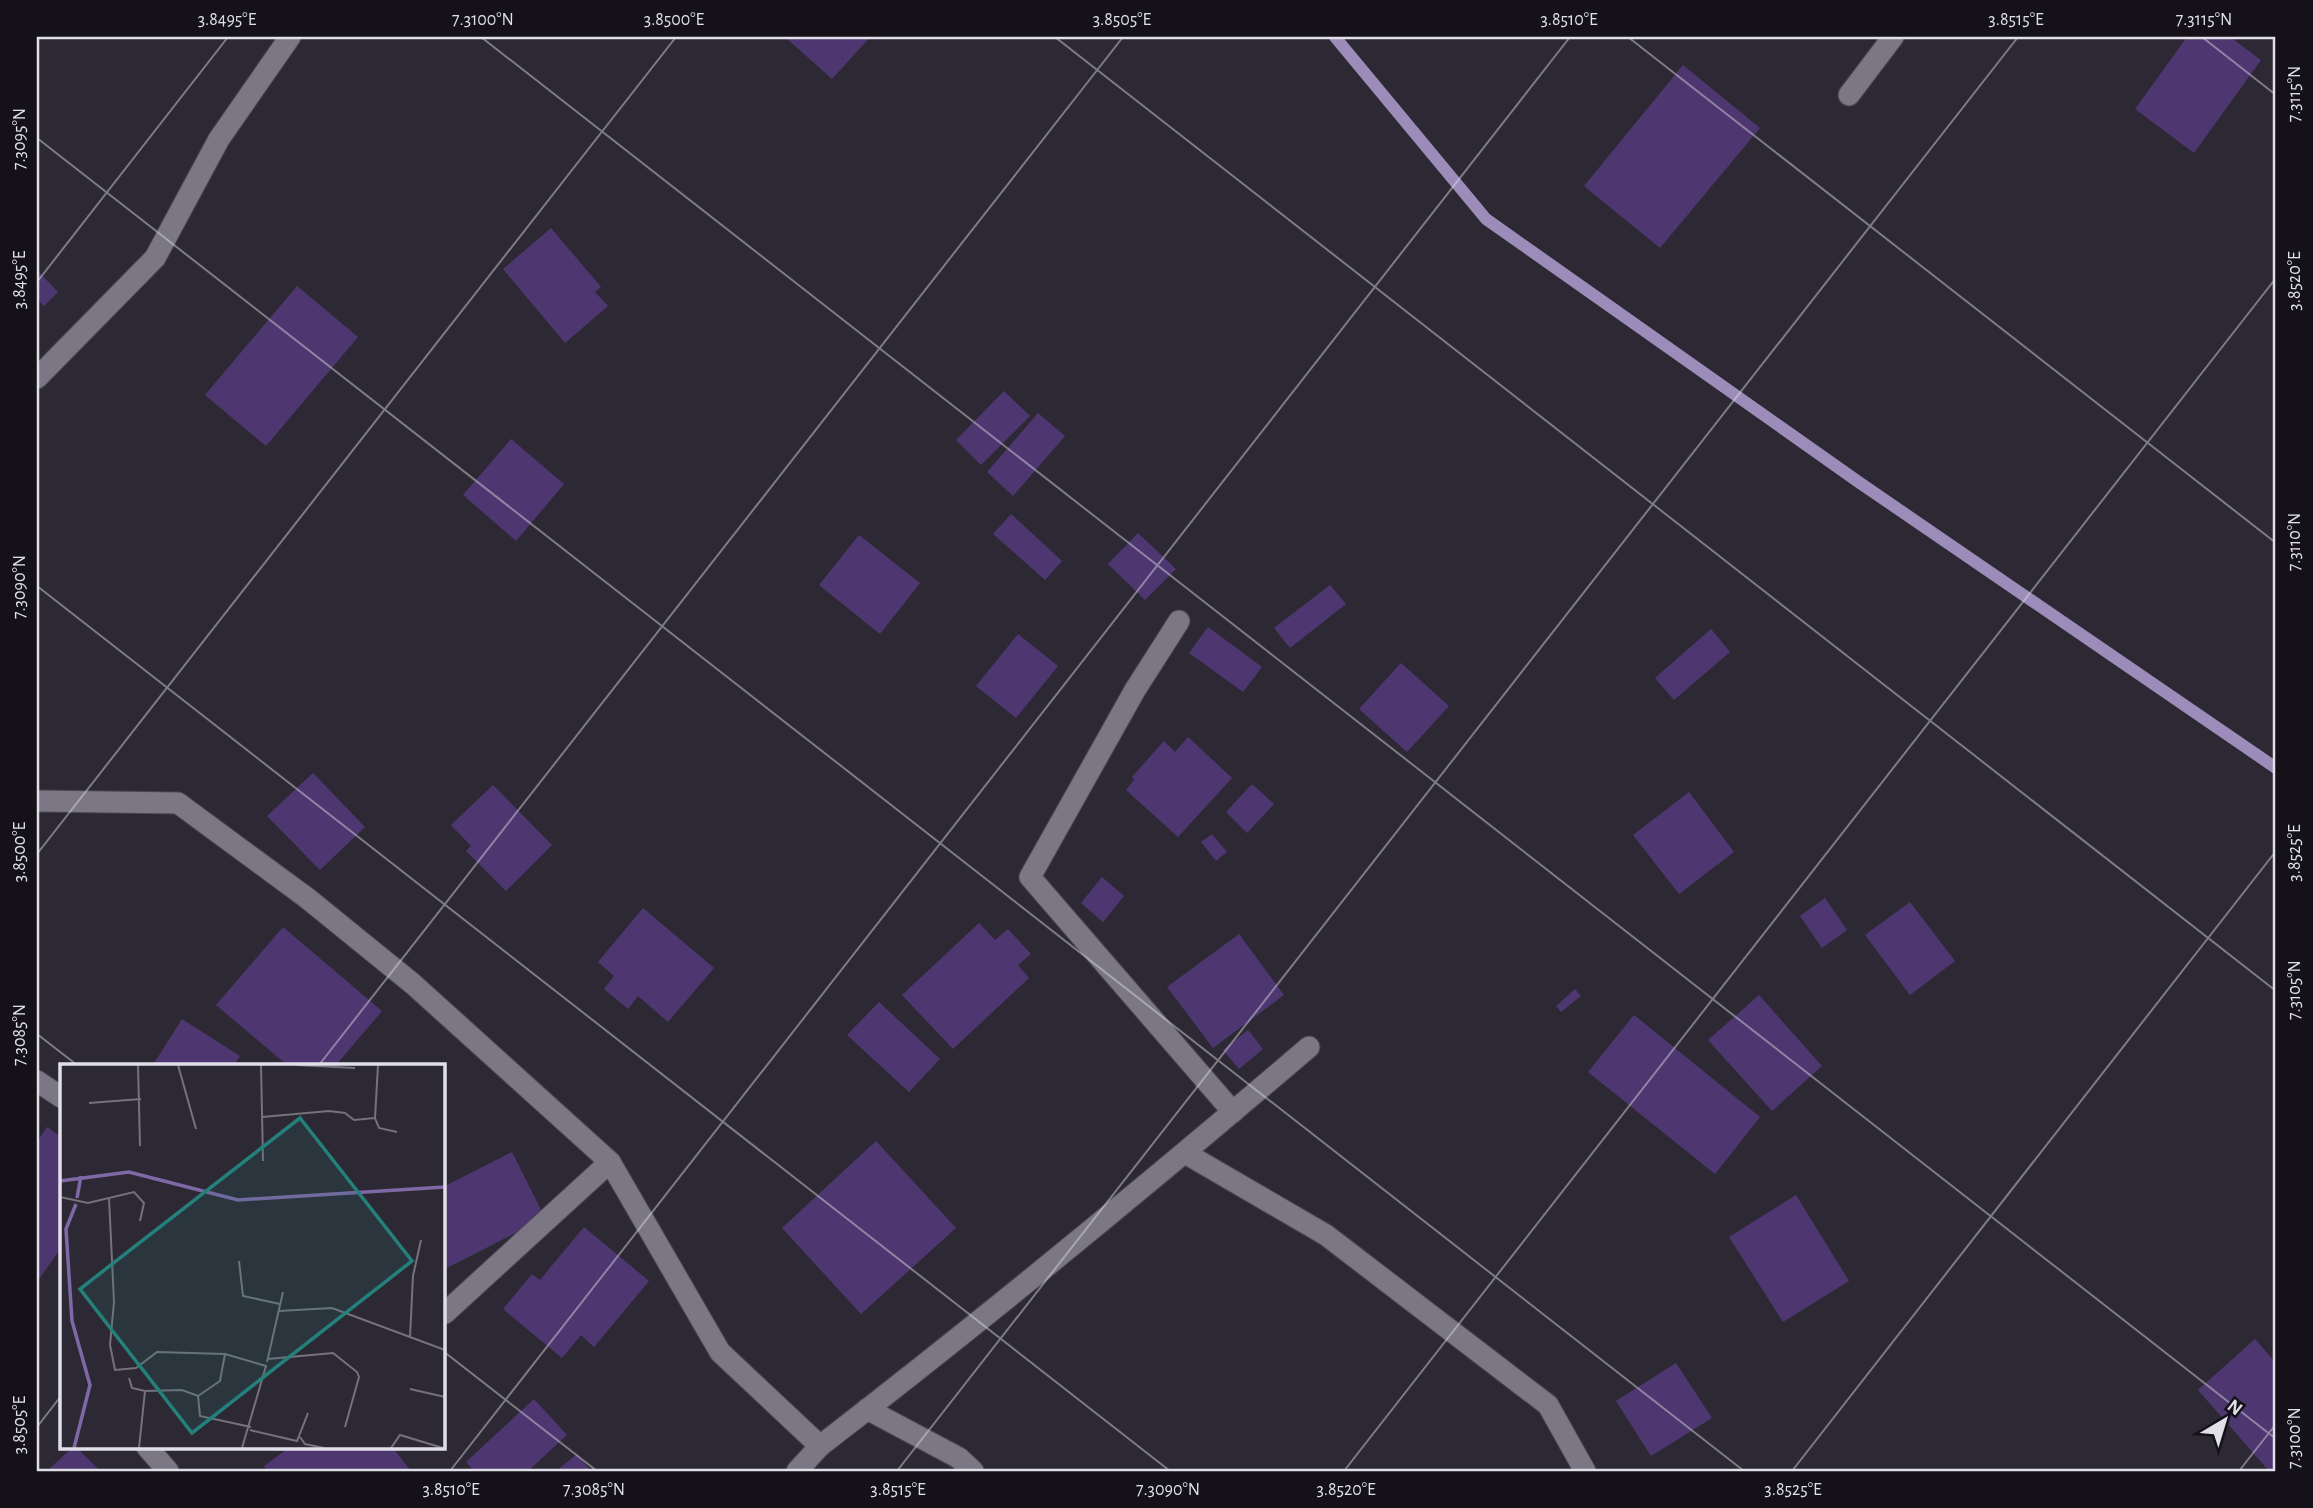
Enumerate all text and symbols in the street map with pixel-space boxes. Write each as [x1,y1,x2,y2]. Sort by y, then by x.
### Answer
text: 3.8495°E [198,11,257,29]
text: 7.3100°N [452,11,514,29]
text: 3.8500°E [644,11,705,29]
text: 3.8505°E [1093,11,1152,29]
text: 3.8510°E [1540,11,1598,29]
text: 3.8515°E [1988,11,2044,29]
text: 7.3115°N [2176,11,2232,29]
text: 7.3115°N [2286,66,2304,122]
text: 7.3095°N [11,108,29,170]
text: 3.8495°E [11,250,29,309]
text: 3.8520°E [2286,251,2304,311]
text: 7.3110°N [2286,513,2304,571]
text: 7.3090°N [11,555,29,619]
text: 3.8500°E [11,821,29,882]
text: 3.8525°E [2286,824,2304,882]
text: 7.3105°N [2286,960,2304,1020]
text: 7.3085°N [11,1004,29,1066]
inset map [60,1064,444,1448]
north arrow [2190,1386,2260,1456]
text: 3.8505°E [11,1395,29,1454]
text: N [2223,1396,2246,1419]
text: 7.3100°N [2286,1407,2304,1469]
text: 3.8510°E [422,1481,480,1499]
text: 7.3085°N [563,1481,625,1499]
text: 3.8515°E [870,1481,926,1499]
text: 7.3090°N [1136,1481,1200,1499]
text: 3.8520°E [1316,1481,1376,1499]
text: 3.8525°E [1764,1481,1822,1499]

